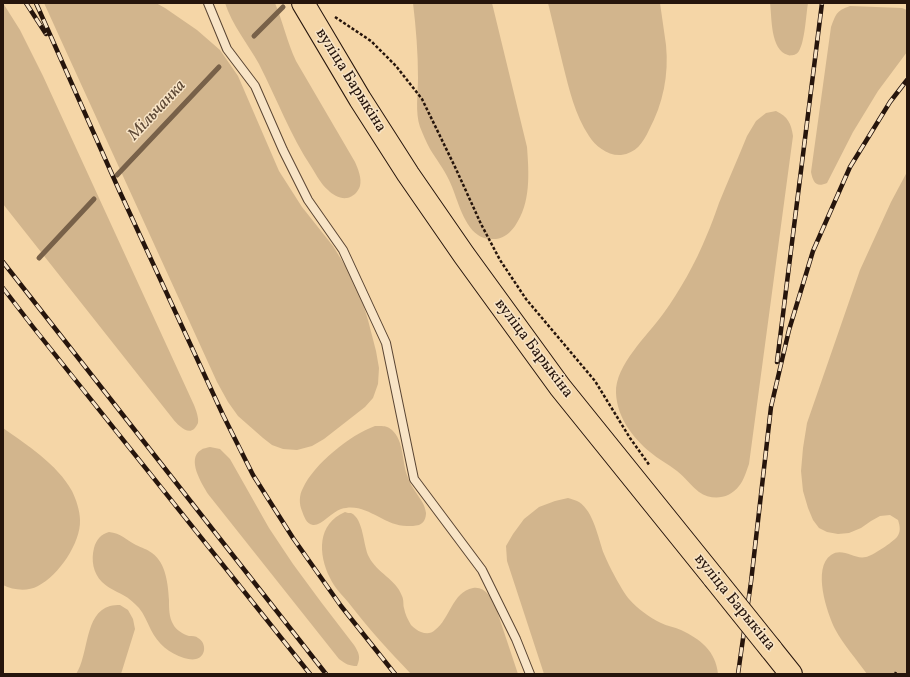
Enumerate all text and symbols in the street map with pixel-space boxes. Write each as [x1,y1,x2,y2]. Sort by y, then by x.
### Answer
street label: вуліца Барыкіна [310,25,390,137]
water label: Мільчанка [125,77,191,145]
street label: вуліца Барыкіна [489,296,577,402]
street label: вуліца Барыкіна [689,551,779,655]

